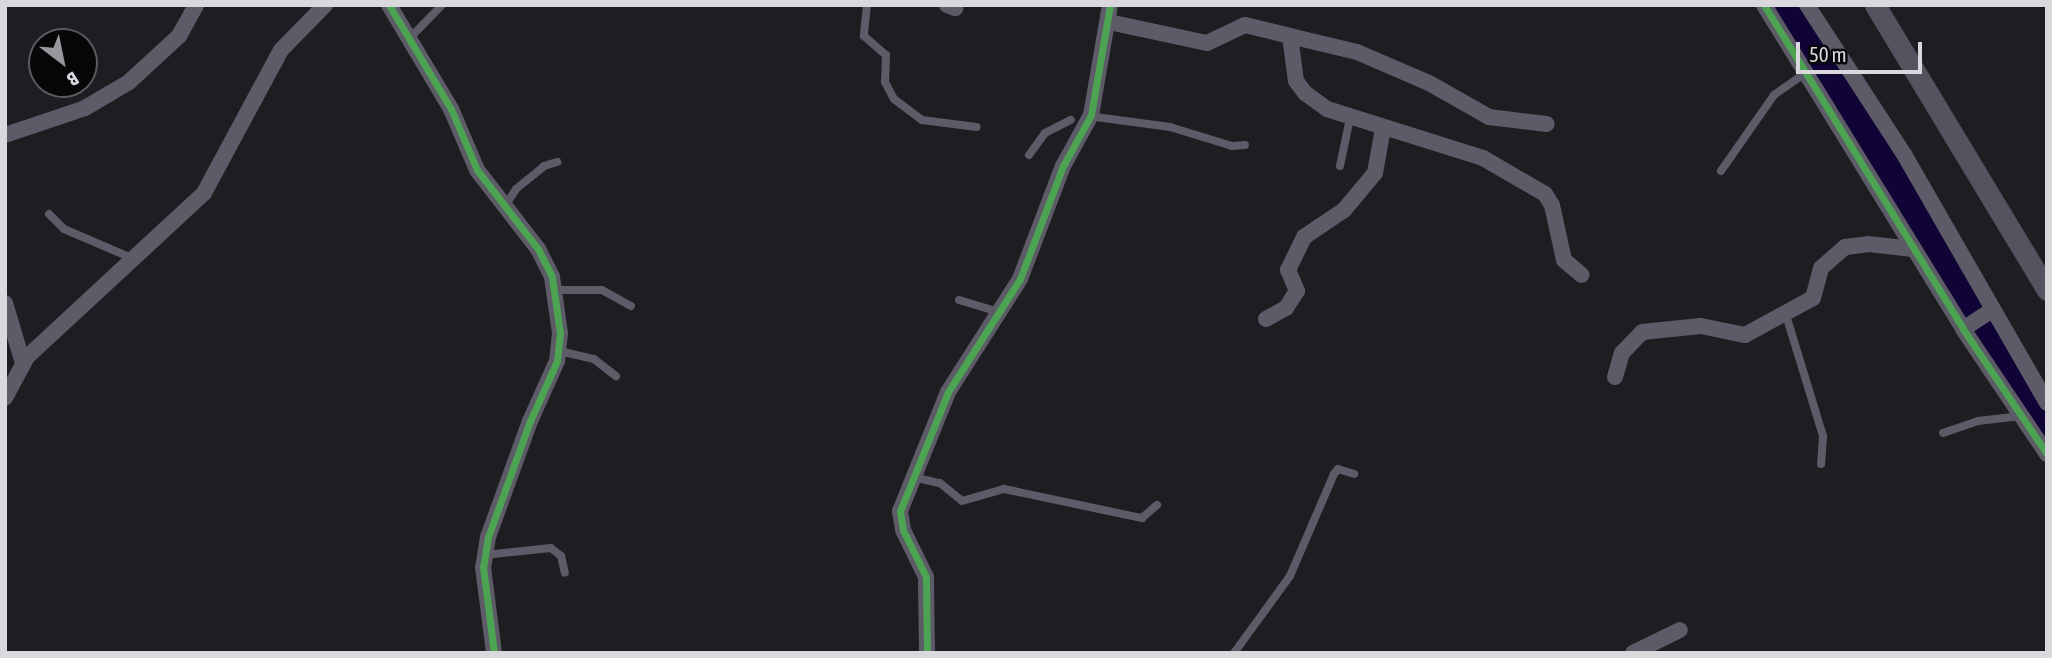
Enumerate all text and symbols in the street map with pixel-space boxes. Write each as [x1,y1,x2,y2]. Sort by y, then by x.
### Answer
north arrow [28,28,98,98]
scale bar [1800,28,1926,72]
text: 50 m [1809,42,1847,66]
text: B [63,67,83,91]

